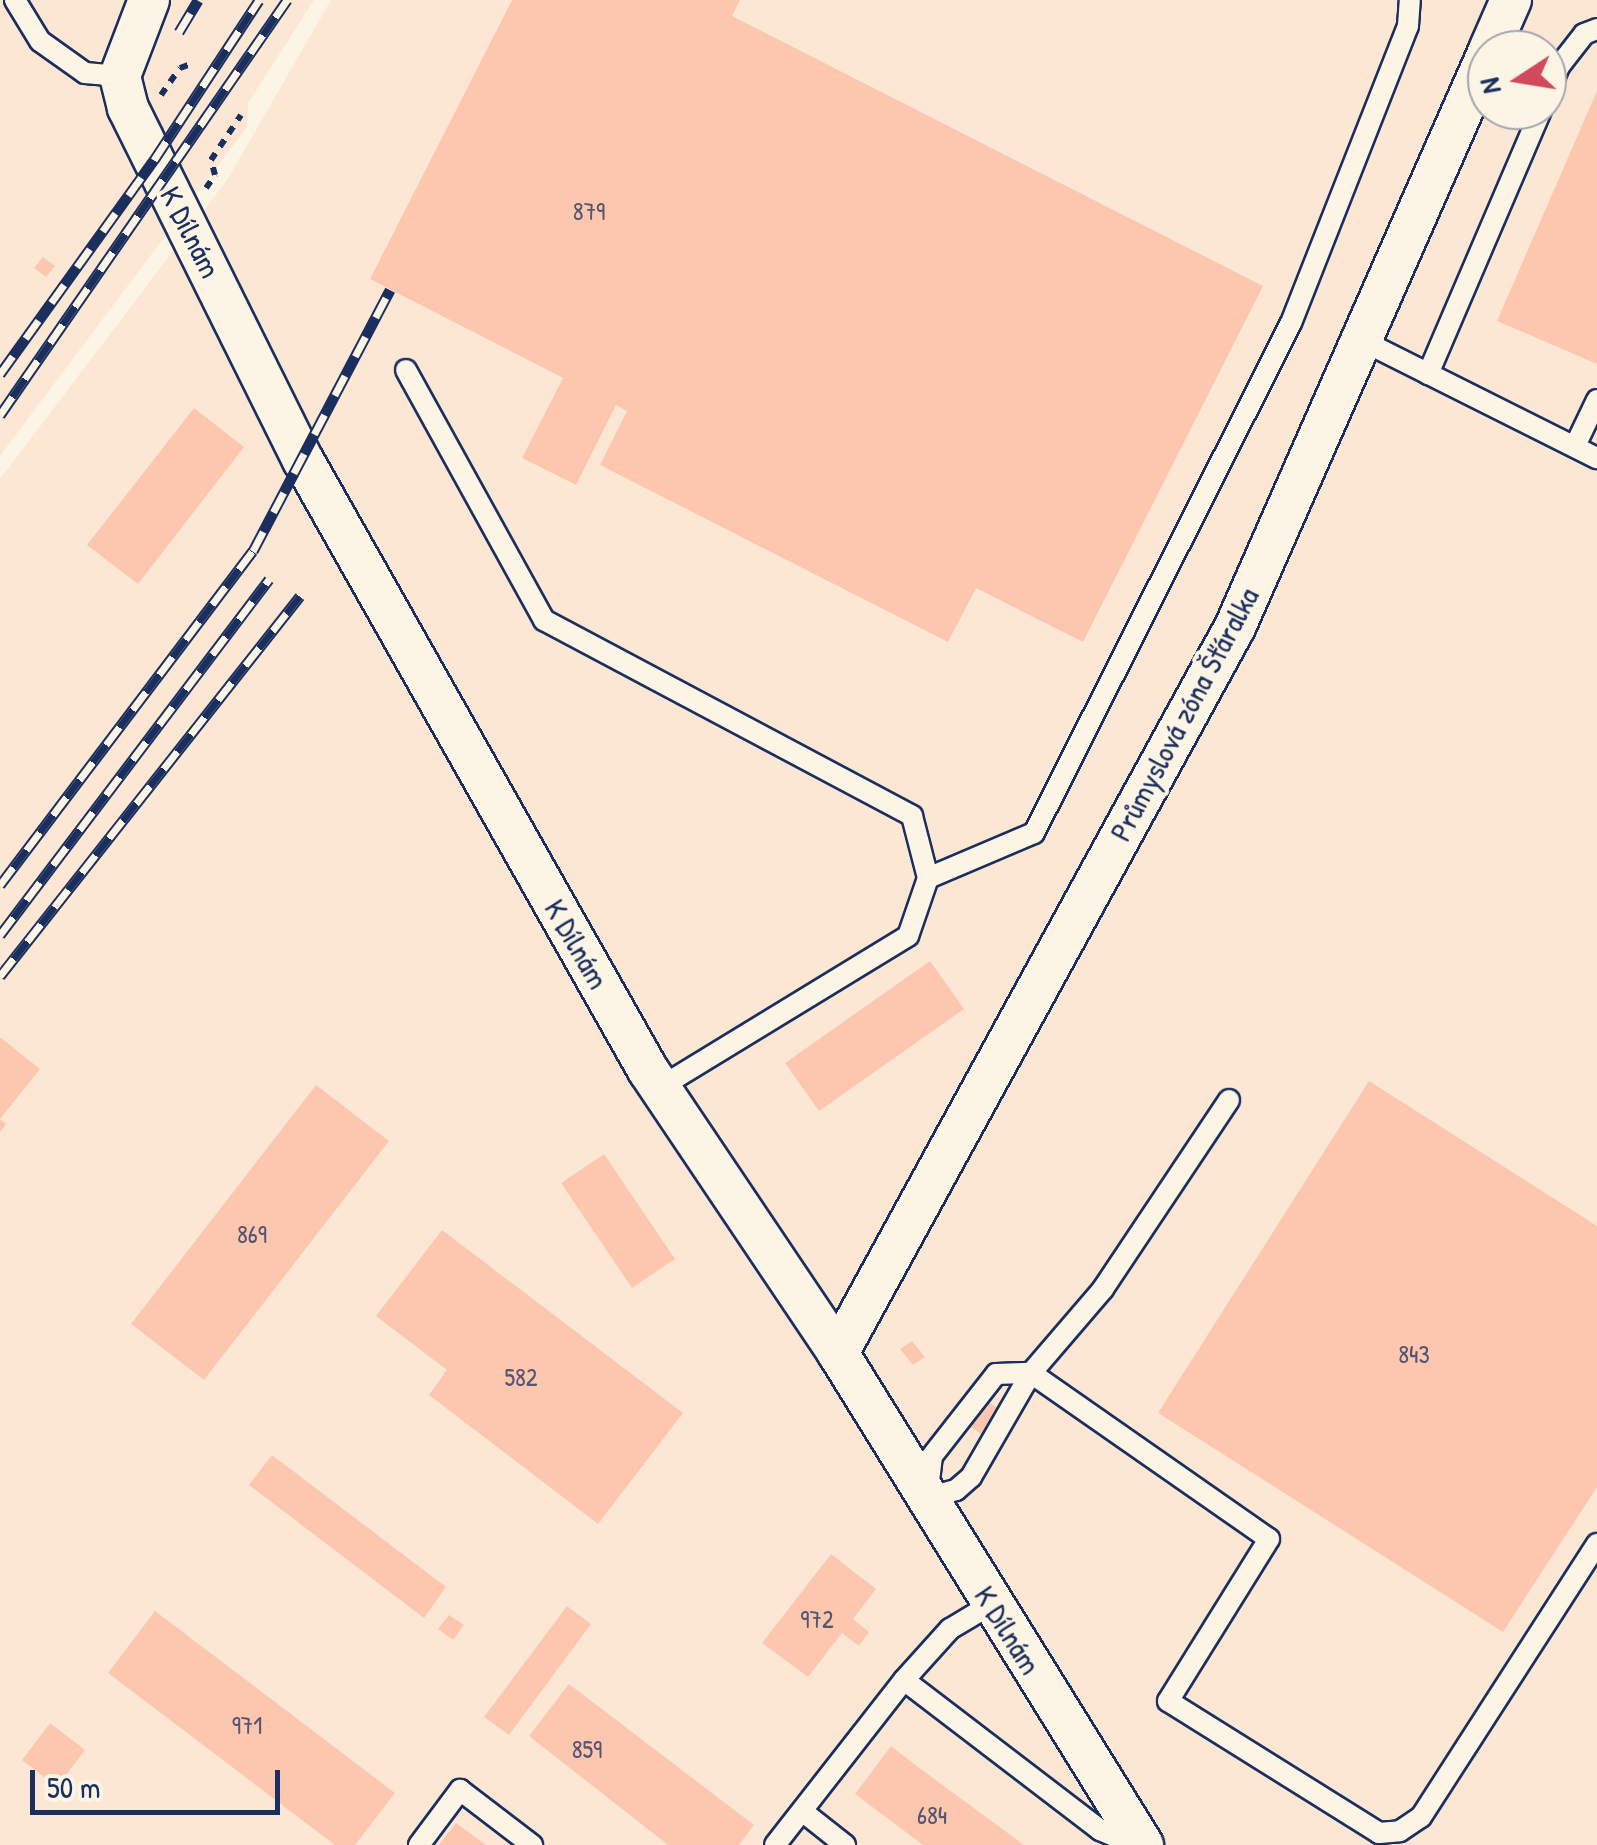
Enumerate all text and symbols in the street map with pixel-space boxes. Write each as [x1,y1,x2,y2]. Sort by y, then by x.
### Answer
north arrow [1467,30,1567,130]
text: N [1469,75,1510,97]
street label: K Dílnám [153,180,229,284]
house number: 879 [573,196,605,226]
street label: Průmyslová zóna Šťáralka [1102,581,1266,847]
street label: K Dílnám [537,893,617,995]
house number: 869 [237,1219,267,1249]
house number: 843 [1398,1339,1430,1369]
house number: 582 [504,1362,538,1392]
street label: K Dílnám [967,1579,1049,1681]
house number: 972 [800,1604,834,1634]
house number: 971 [232,1710,262,1740]
house number: 859 [572,1734,602,1764]
scale bar [35,1750,285,1812]
text: 50 m [47,1767,100,1807]
house number: 684 [917,1800,947,1830]

